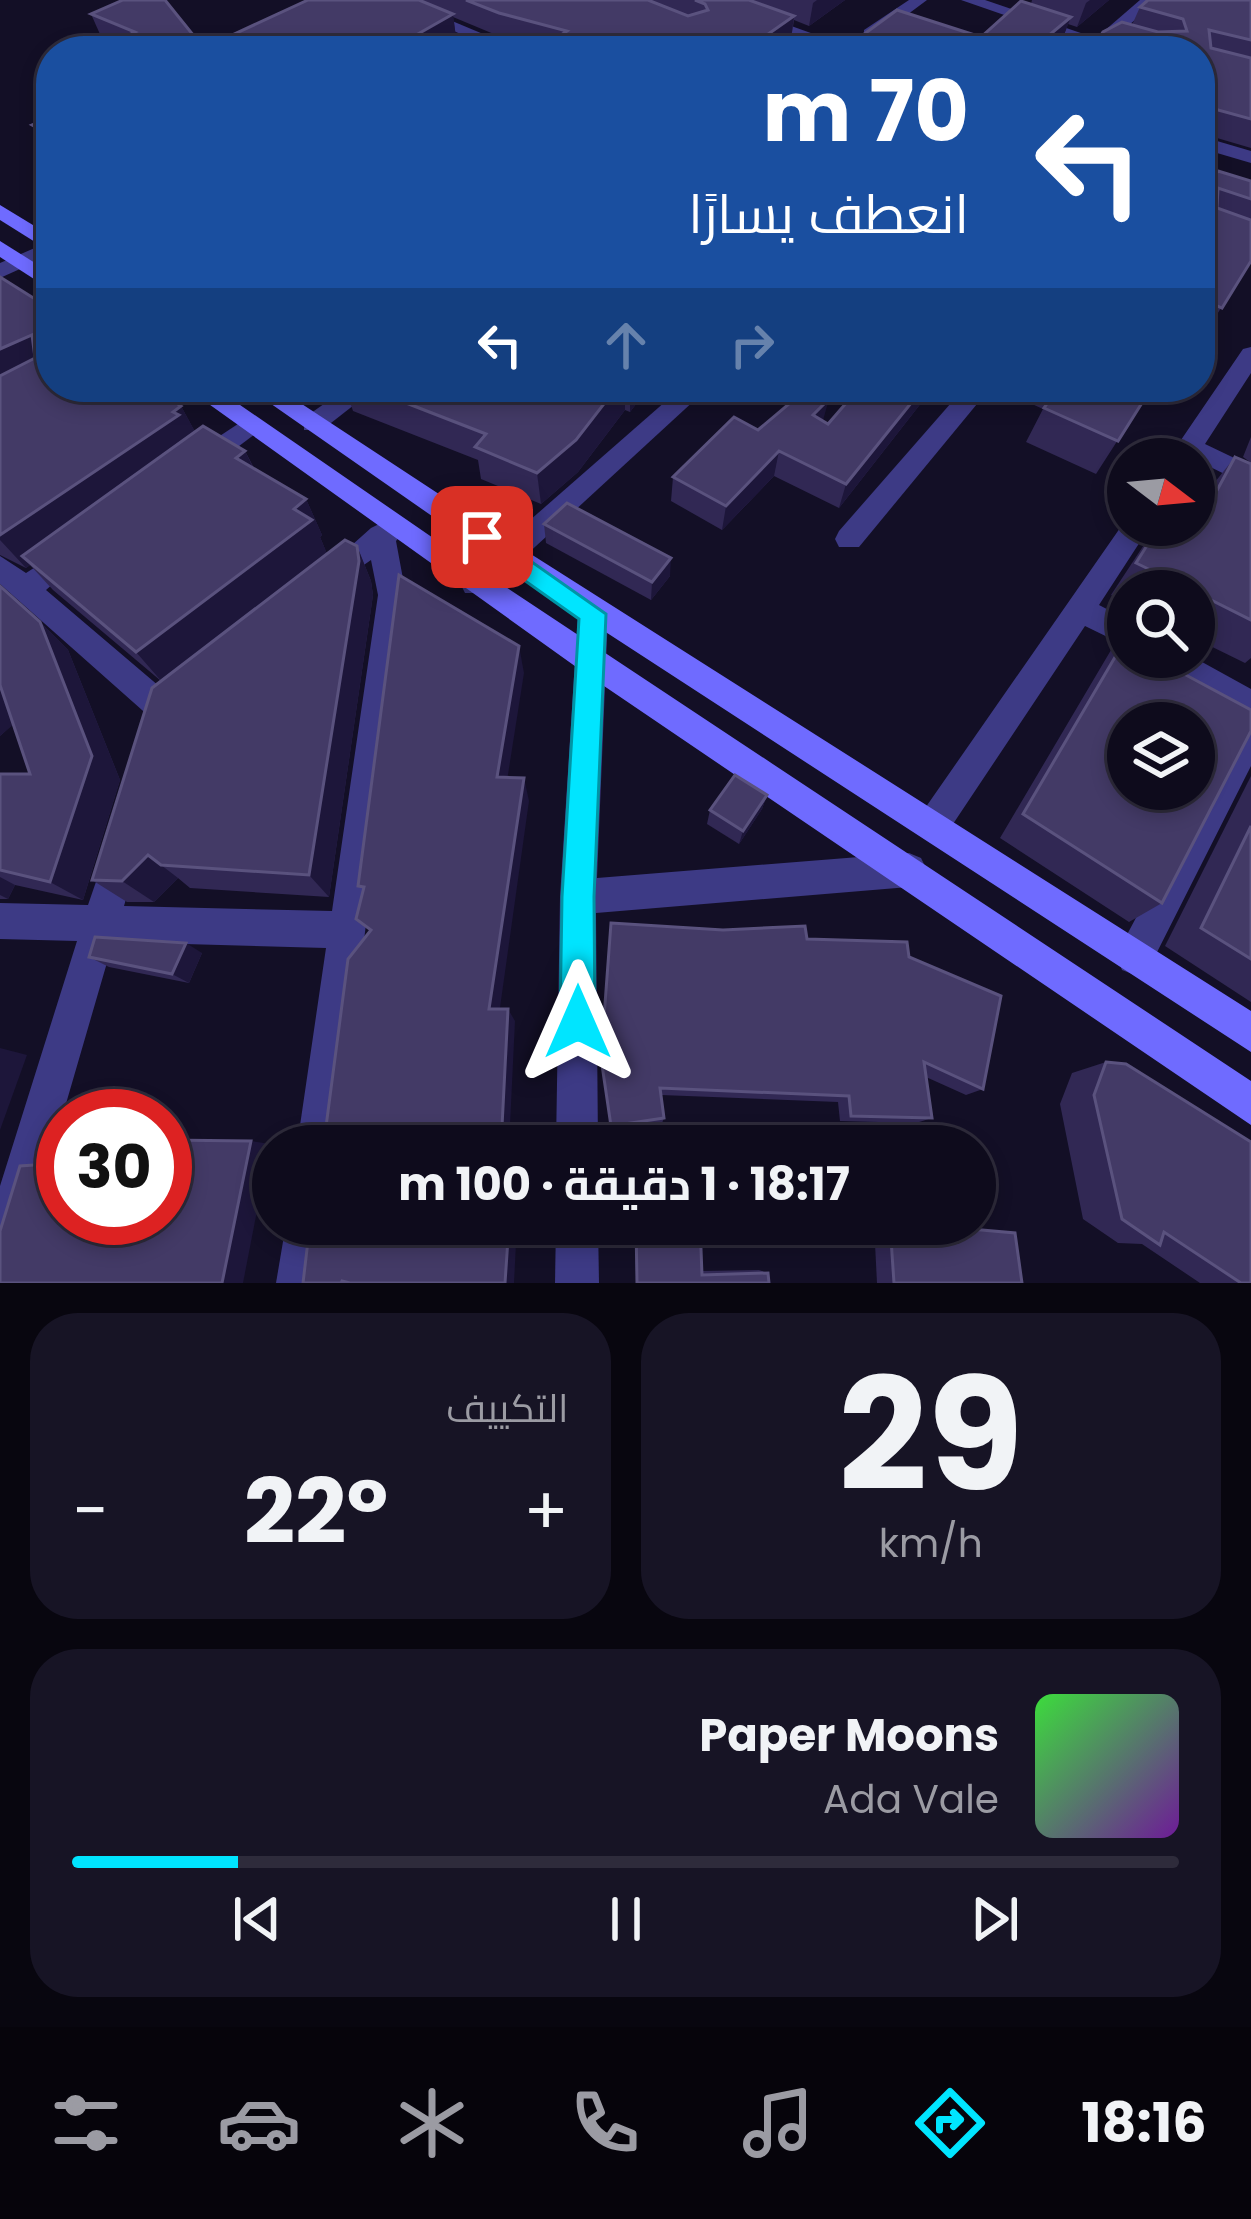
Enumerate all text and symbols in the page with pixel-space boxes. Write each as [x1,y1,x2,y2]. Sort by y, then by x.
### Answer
text: 70 m [763,53,969,170]
icon: left [1011,84,1167,240]
text: انعطف يسارًا [688,176,969,252]
icon: left [467,312,533,378]
icon: ahead [593,312,659,378]
icon: right [719,312,785,378]
north arrow [1107,438,1215,546]
map controls [1107,438,1215,810]
pin [431,486,533,588]
icon: arrive [449,504,515,570]
button: search [1107,570,1215,678]
button: layers [1107,702,1215,810]
position arrow [515,959,641,1085]
speed limit sign: 30 [36,1089,192,1245]
text: 18:17 · 1 دقيقة · 100 m [398,1153,850,1216]
text: 29 [838,1326,1023,1545]
text: التكييف [446,1381,569,1436]
text: 22° [244,1448,388,1575]
text: − [72,1465,108,1557]
text: + [523,1465,569,1557]
text: km/h [879,1516,983,1571]
text: Paper Moons [699,1704,999,1767]
text: Ada Vale [823,1772,999,1827]
icon: previous [224,1886,290,1952]
icon: pause [593,1886,659,1952]
icon: next [962,1886,1028,1952]
icon: filters [44,2081,128,2165]
icon: car [217,2081,301,2165]
icon: climate [390,2081,474,2165]
icon: phone [563,2081,647,2165]
icon: music [736,2081,820,2165]
icon: directions [908,2081,992,2165]
text: 18:16 [1081,2085,1207,2161]

